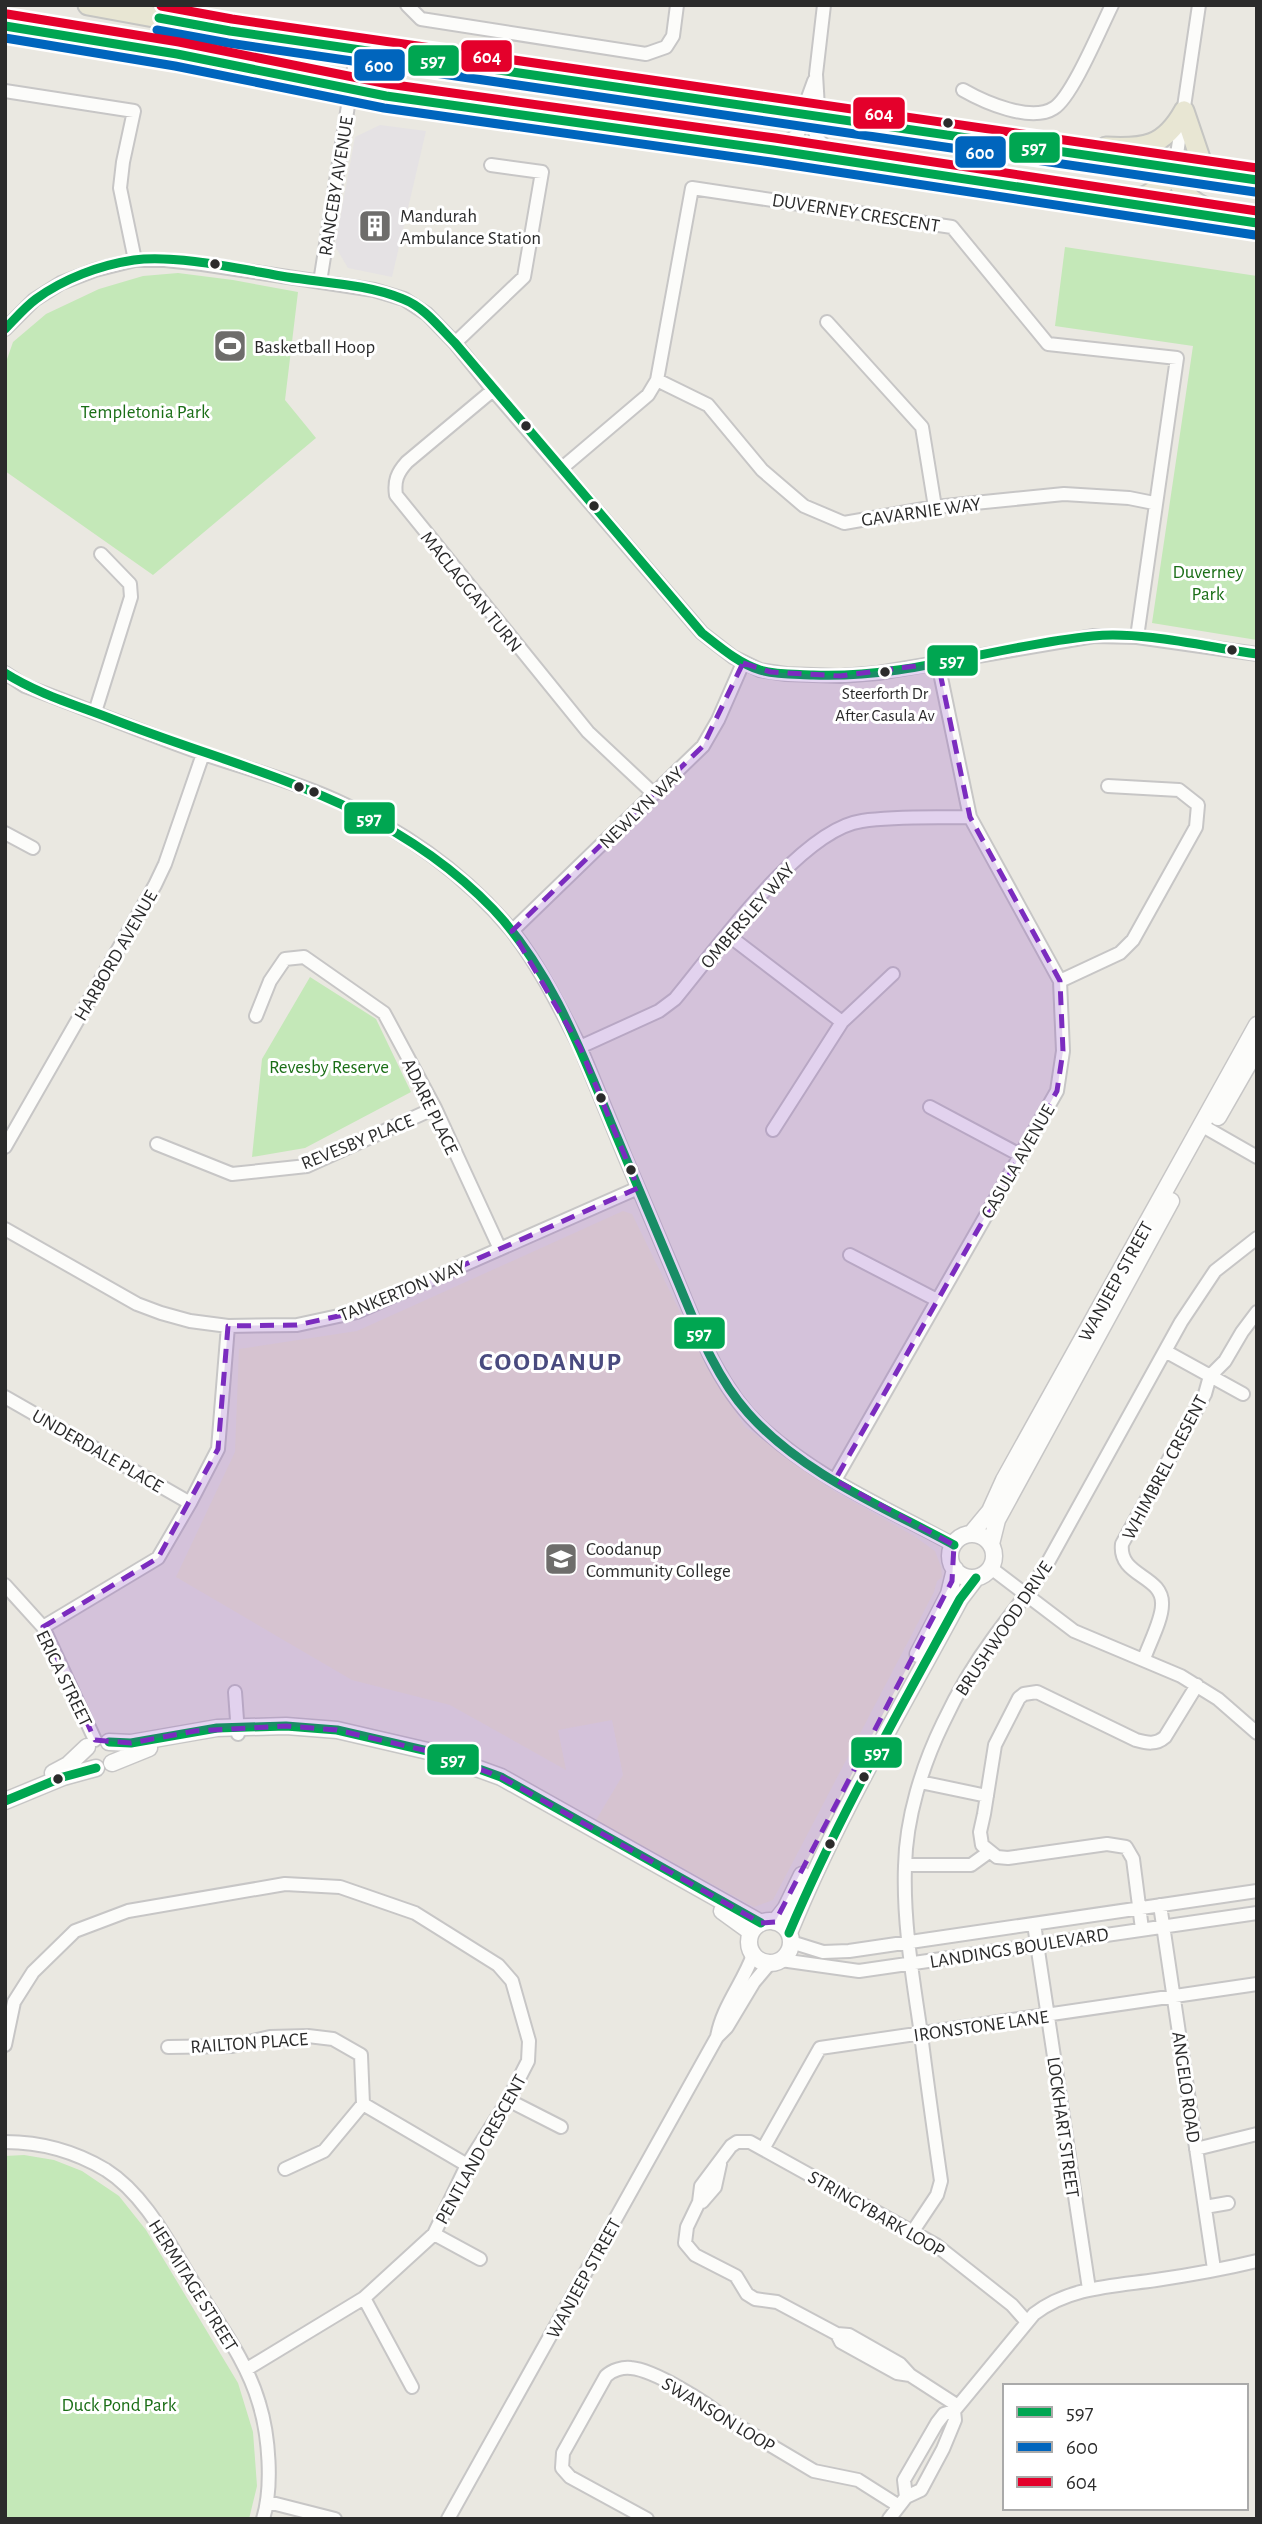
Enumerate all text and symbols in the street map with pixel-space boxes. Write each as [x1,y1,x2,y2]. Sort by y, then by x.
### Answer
line badge: 604 [460,39,513,73]
line badge: 597 [407,44,460,77]
line badge: 600 [353,48,406,82]
text: 604 [473,48,502,67]
text: 597 [420,52,446,71]
text: 600 [365,57,394,76]
line badge: 604 [852,96,906,130]
text: 604 [865,105,894,124]
street label: RANCEBY AVENUE [316,115,357,257]
unlabelled marker [941,116,955,130]
line badge: 597 [1008,131,1061,164]
line badge: 600 [954,135,1007,169]
text: 597 [1021,139,1047,158]
text: 600 [966,144,995,163]
street label: DUVERNEY CRESCENT [771,191,941,236]
building icon: Mandurah Ambulance Station [356,207,394,245]
place label: Mandurah Ambulance Station [400,207,541,248]
unlabelled marker [208,257,222,271]
sports icon: Basketball Hoop [211,327,249,365]
place label: Basketball Hoop [254,338,375,357]
park label: Templetonia Park [80,403,210,422]
unlabelled marker [519,419,533,433]
street label: GAVARNIE WAY [860,495,982,530]
unlabelled marker [587,499,601,513]
street label: MACLAGGAN TURN [417,528,525,656]
park label: Duverney Park [1172,563,1244,604]
unlabelled marker [1225,643,1239,657]
line badge: 597 [926,644,979,677]
text: 597 [939,652,965,671]
marker: Steerforth Dr After Casula Av [878,665,892,679]
place label: Steerforth Dr After Casula Av [835,685,936,724]
street label: NEWLYN WAY [596,763,688,853]
unlabelled marker [292,780,306,794]
unlabelled marker [307,785,321,799]
line badge: 597 [343,801,396,835]
text: 597 [356,810,382,829]
street label: OMBERSLEY WAY [697,860,799,972]
street label: HARBORD AVENUE [71,887,161,1024]
street label: ADARE PLACE [398,1056,461,1158]
park label: Revesby Reserve [269,1058,389,1077]
unlabelled marker [594,1091,608,1105]
street label: CASULA AVENUE [978,1101,1059,1222]
street label: REVESBY PLACE [299,1111,417,1174]
unlabelled marker [624,1163,638,1177]
street label: WANJEEP STREET [1076,1219,1157,1345]
street label: TANKERTON WAY [336,1257,469,1325]
line badge: 597 [673,1316,726,1350]
text: 597 [686,1325,712,1344]
district label: COODANUP [479,1349,623,1375]
street label: WHIMBREL CRESENT [1119,1392,1211,1543]
street label: UNDERDALE PLACE [29,1406,166,1496]
school or university icon: Coodanup Community College [542,1540,580,1578]
place label: Coodanup Community College [586,1540,731,1581]
street label: BRUSHWOOD DRIVE [952,1558,1056,1699]
street label: ERICA STREET [32,1627,95,1730]
line badge: 597 [850,1736,903,1769]
line badge: 597 [426,1743,480,1776]
text: 597 [864,1744,890,1763]
text: 597 [440,1751,466,1770]
unlabelled marker [857,1770,871,1784]
unlabelled marker [51,1772,65,1786]
unlabelled marker [823,1837,837,1851]
street label: LANDINGS BOULEVARD [929,1925,1110,1972]
street label: IRONSTONE LANE [913,2008,1050,2045]
street label: RAILTON PLACE [190,2030,309,2057]
street label: ANGELO ROAD [1168,2030,1203,2144]
street label: LOCKHART STREET [1043,2056,1082,2199]
street label: PENTLAND CRESCENT [432,2072,530,2228]
street label: STRINGYBARK LOOP [805,2168,948,2261]
street label: WANJEEP STREET [544,2216,625,2342]
street label: HERMITAGE STREET [145,2217,241,2355]
street label: SWANSON LOOP [659,2374,778,2456]
legend [1003,2384,1248,2510]
park label: Duck Pond Park [62,2396,177,2415]
text: 597 [1066,2402,1094,2423]
text: 600 [1066,2437,1098,2458]
text: 604 [1066,2472,1097,2493]

